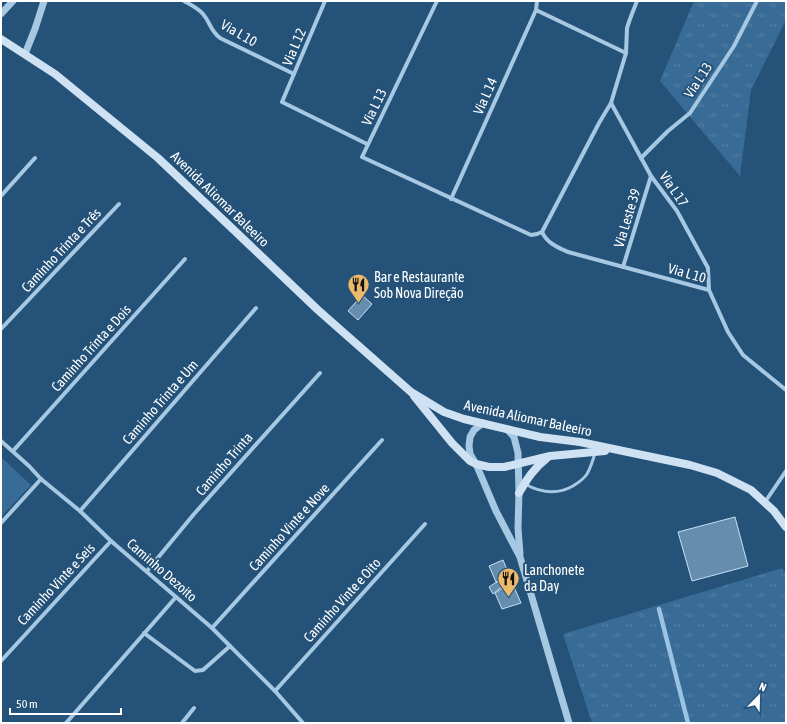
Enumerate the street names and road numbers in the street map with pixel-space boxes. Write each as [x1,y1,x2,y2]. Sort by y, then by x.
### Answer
street label: Via L 10 [218,16,260,50]
street label: Via L 12 [279,26,309,68]
street label: Via L 13 [681,59,715,101]
street label: Via L 14 [470,75,500,117]
street label: Via L 13 [358,86,390,128]
street label: Avenida Aliomar Baleeiro [168,148,272,250]
street label: Via L 17 [656,168,692,210]
street label: Via Leste 39 [610,187,644,249]
street label: Caminho Trinta e Três [18,205,104,295]
street label: Via L 10 [666,260,708,286]
street label: Caminho Trinta e Dois [48,301,134,395]
street label: Caminho Trinta e Um [119,356,201,448]
street label: Avenida Aliomar Baleeiro [463,397,593,439]
street label: Caminho Trinta [192,429,256,499]
street label: Caminho Vinte e Nove [246,480,332,574]
street label: Caminho Dezoito [124,535,200,605]
street label: Caminho Vinte e Seis [14,540,98,628]
street label: Caminho Vinte e Oito [300,555,384,645]

